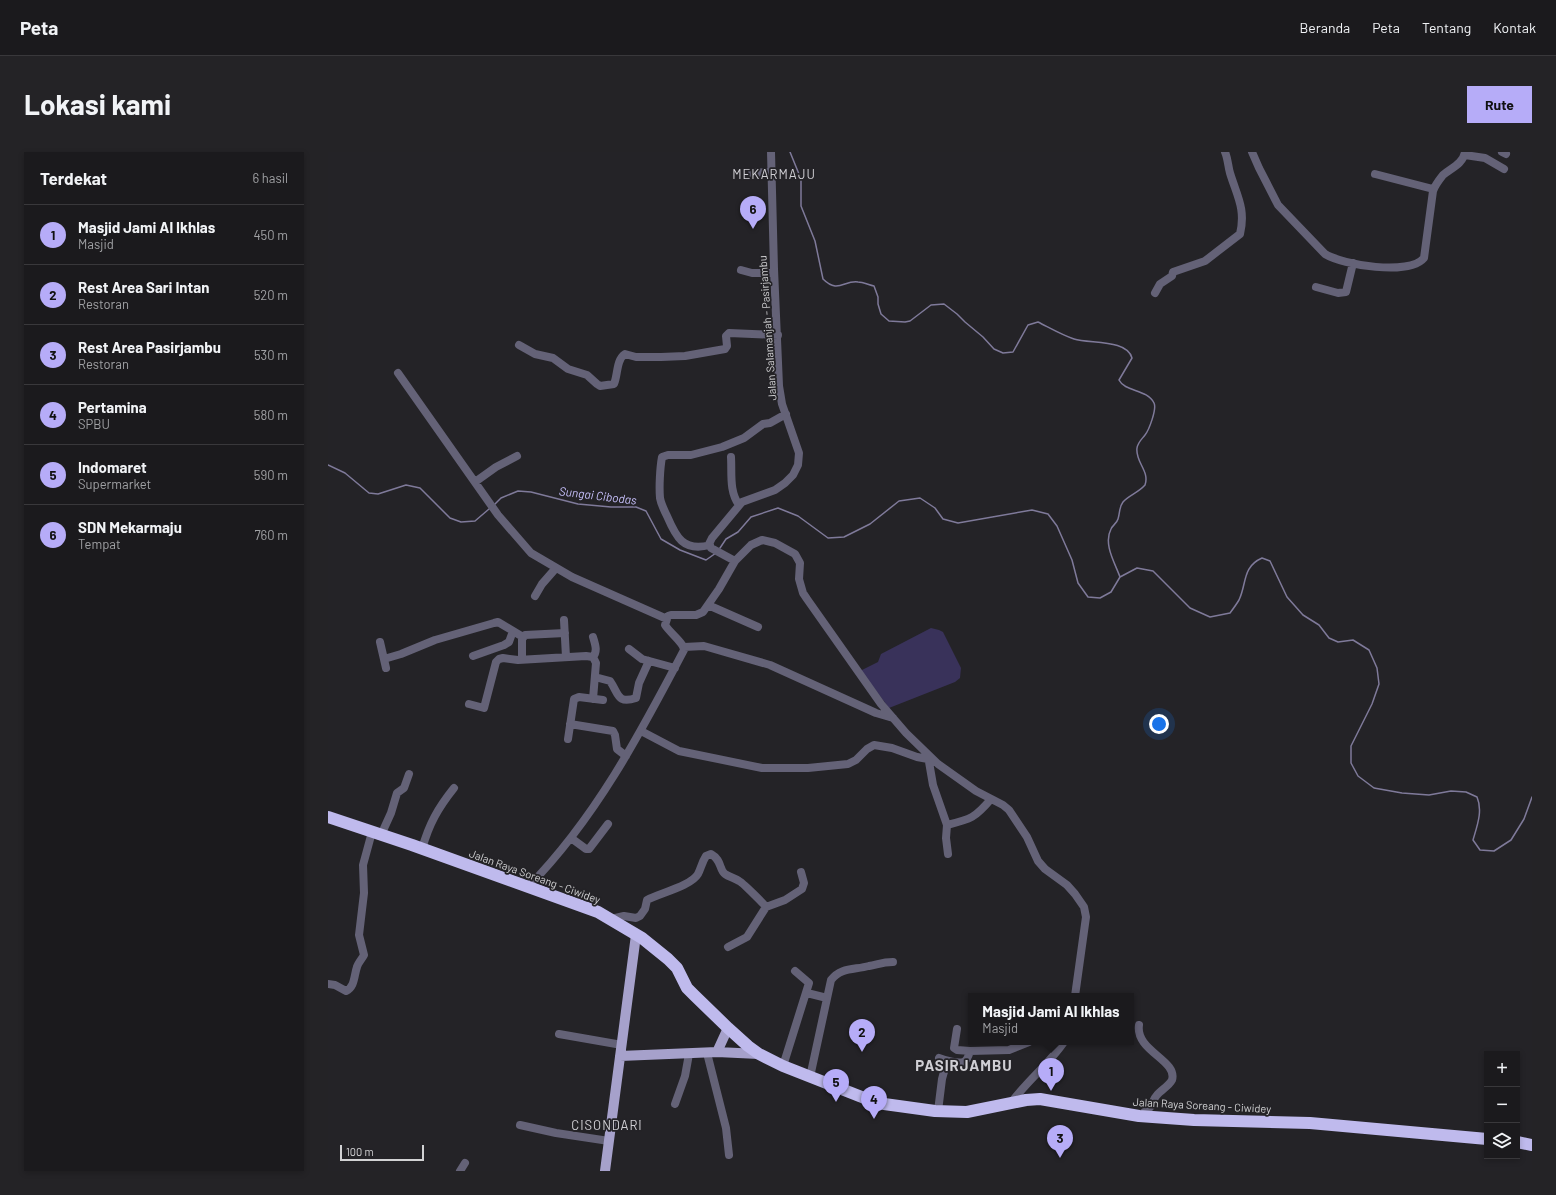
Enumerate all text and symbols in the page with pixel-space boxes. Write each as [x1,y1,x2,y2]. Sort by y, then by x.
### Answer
text: Peta [20,16,58,39]
text: Beranda [1300,19,1350,36]
text: Peta [1372,19,1400,36]
text: Tentang [1422,19,1471,36]
text: Kontak [1493,19,1536,36]
button: Rute [1467,86,1532,123]
text: Lokasi kami [24,87,171,121]
district label: MEKARMAJU [732,166,816,182]
text: Terdekat [40,168,107,188]
text: 6 hasil [252,170,288,186]
pin: 6 [740,196,766,229]
text: Masjid Jami Al Ikhlas [78,218,215,236]
text: 1 [51,227,55,243]
text: 450 m [253,227,288,243]
text: Masjid [78,236,114,252]
street label: Jalan Salamanjah - Pasirjambu [755,255,779,401]
text: Rest Area Sari Intan [78,278,209,296]
text: 2 [49,287,57,303]
text: 520 m [254,287,288,303]
text: Restoran [78,296,129,312]
text: Rest Area Pasirjambu [78,338,221,356]
text: 3 [49,347,57,363]
text: 530 m [254,347,288,363]
text: Restoran [78,356,129,372]
text: Pertamina [78,398,147,416]
text: 4 [49,407,57,423]
text: 580 m [254,407,288,423]
text: SPBU [78,416,110,432]
text: Indomaret [78,458,147,476]
text: 5 [49,467,57,483]
text: 590 m [254,467,288,483]
text: Supermarket [78,476,151,492]
water label: Sungai Cibodas [558,483,638,507]
text: SDN Mekarmaju [78,518,182,536]
text: 6 [50,527,56,543]
text: 760 m [254,527,288,543]
text: Tempat [78,536,121,552]
your location [1149,714,1169,734]
street label: Jalan Raya Soreang - Ciwidey [468,846,602,906]
popup [968,993,1134,1045]
text: Masjid Jami Al Ikhlas [982,1002,1120,1020]
pin: 2 [849,1019,875,1052]
text: Masjid [982,1020,1018,1036]
map controls [1484,1051,1520,1159]
button: + [1484,1051,1520,1087]
district label: PASIRJAMBU [915,1056,1013,1074]
pin: 1 [1038,1058,1064,1091]
pin: 5 [823,1069,849,1102]
pin: 4 [861,1086,887,1119]
button: − [1484,1087,1520,1123]
street label: Jalan Raya Soreang - Ciwidey [1132,1095,1272,1115]
district label: CISONDARI [571,1117,643,1133]
button: layers [1484,1123,1520,1159]
pin: 3 [1047,1125,1073,1158]
scale bar [340,1143,424,1162]
text: 100 m [346,1145,374,1158]

